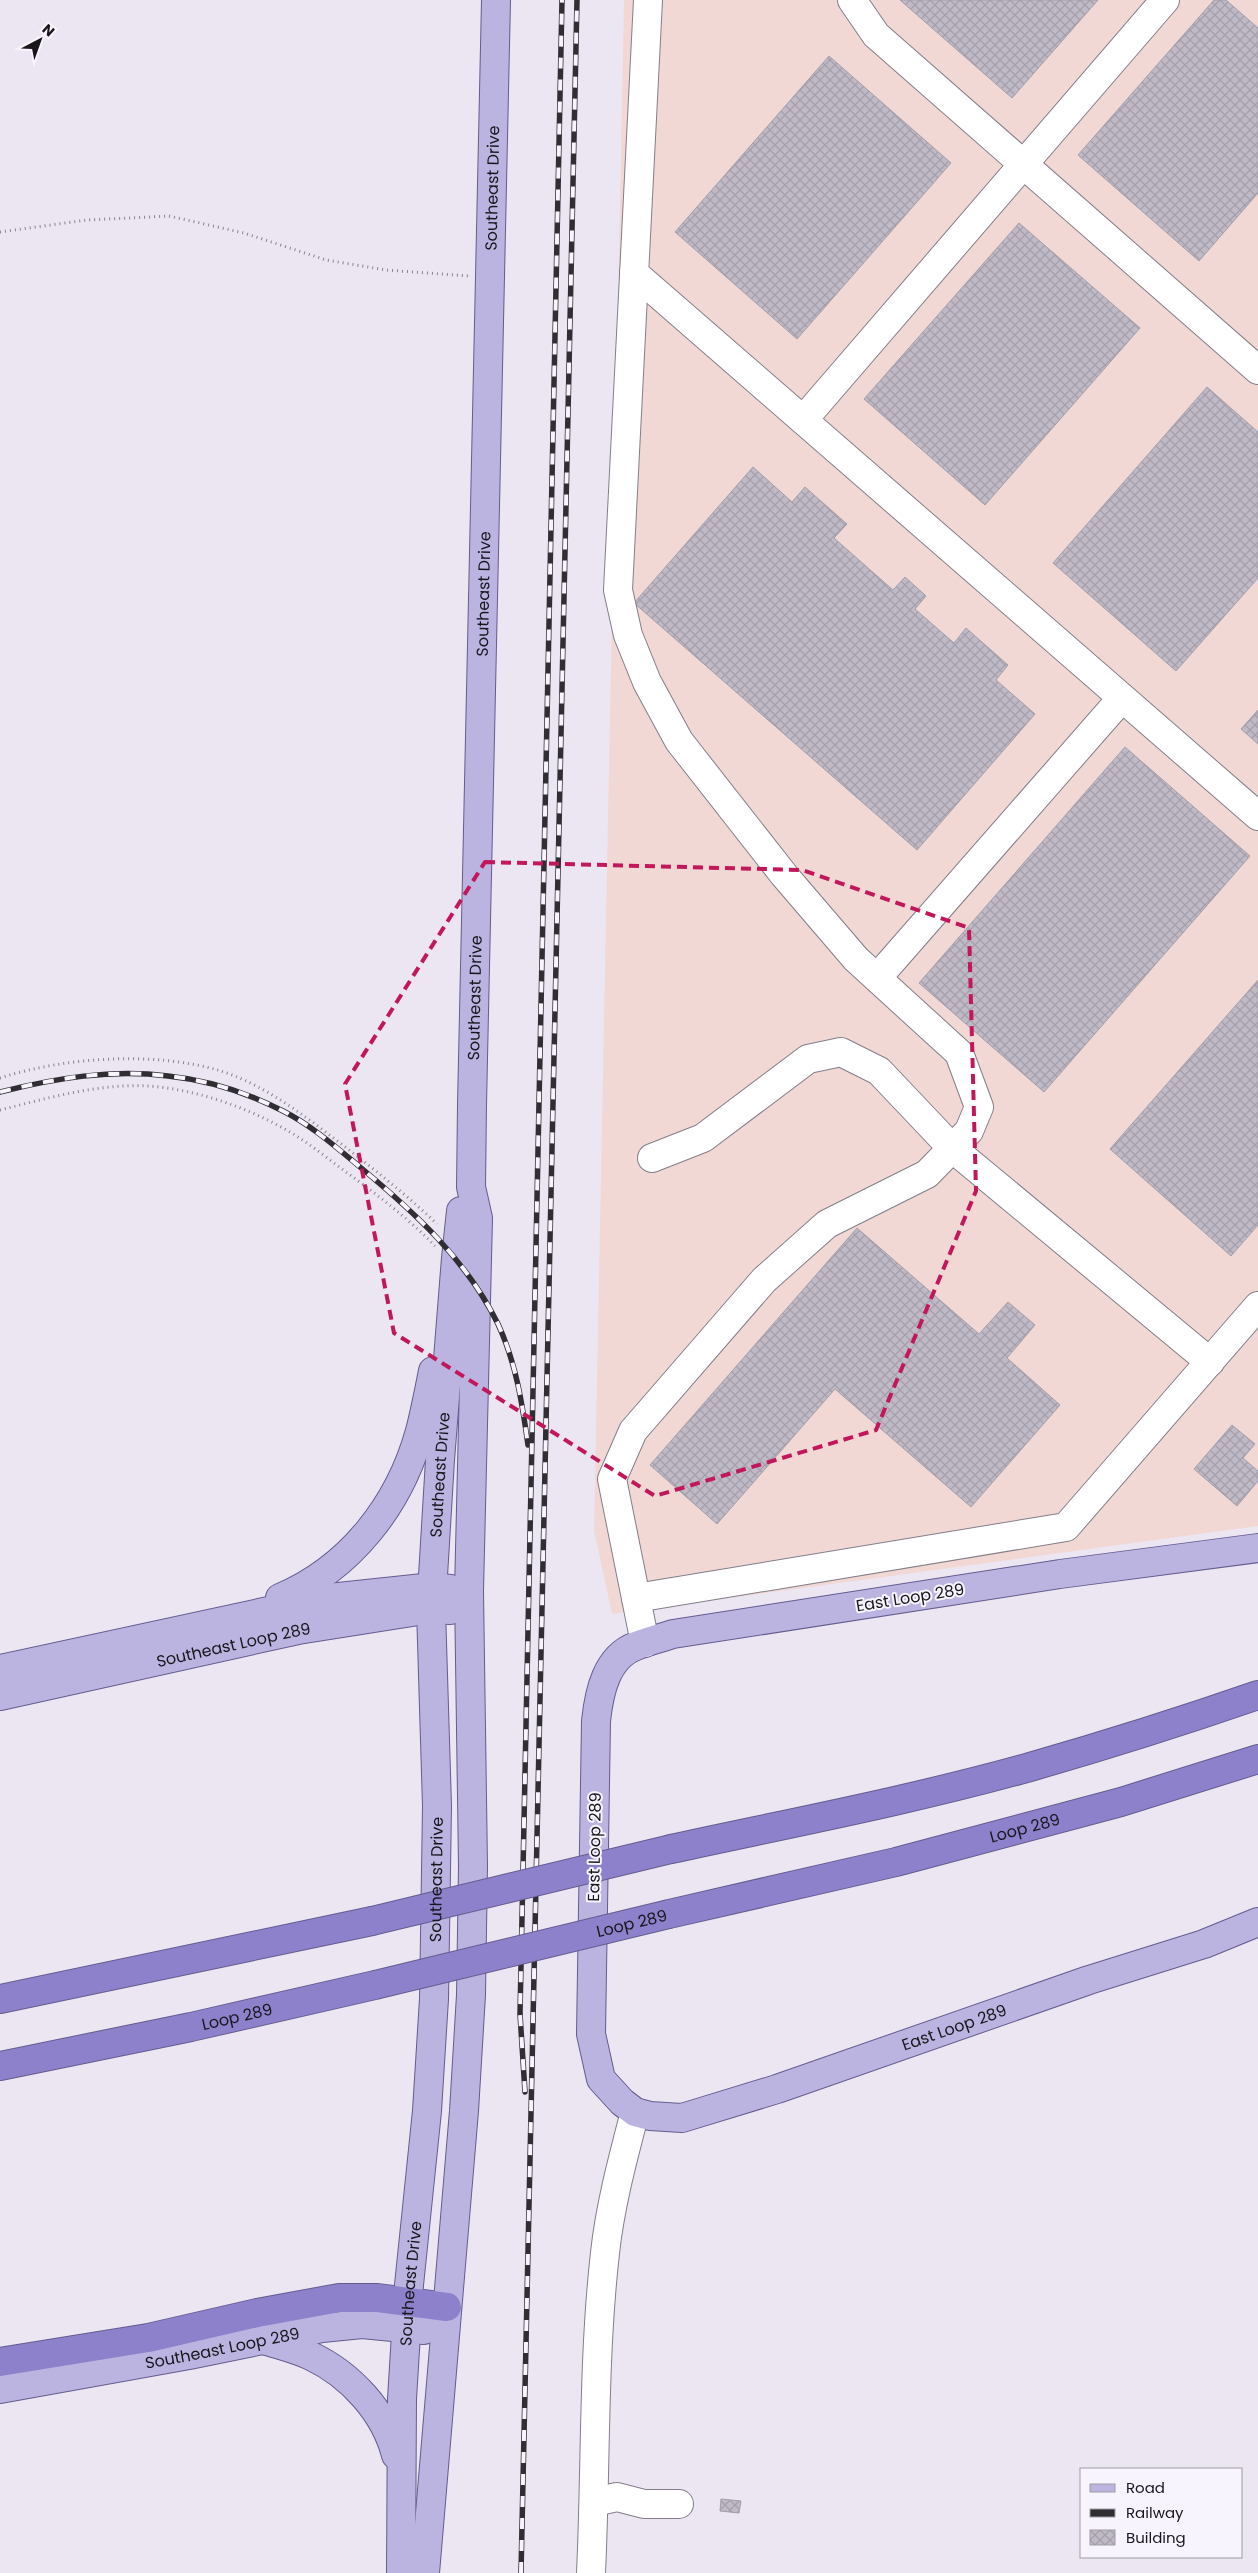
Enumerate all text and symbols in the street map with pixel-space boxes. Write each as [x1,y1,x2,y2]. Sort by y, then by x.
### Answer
north arrow [15,15,65,65]
text: N [38,19,59,41]
street label: Southeast Drive [480,125,505,251]
street label: Southeast Drive [471,531,496,657]
street label: Southeast Drive [462,935,488,1061]
street label: Southeast Drive [424,1411,456,1538]
street label: East Loop 289 [854,1578,966,1617]
street label: Southeast Loop 289 [154,1617,312,1673]
street label: East Loop 289 [582,1792,607,1902]
street label: Loop 289 [987,1808,1062,1849]
street label: Southeast Drive [424,1816,449,1942]
street label: Loop 289 [594,1904,669,1943]
street label: Loop 289 [199,1998,275,2036]
street label: East Loop 289 [899,1999,1010,2057]
street label: Southeast Drive [394,2220,428,2347]
street label: Southeast Loop 289 [143,2322,302,2375]
legend [1080,2468,1243,2558]
text: Road [1126,2477,1165,2498]
text: Railway [1126,2502,1184,2523]
text: Building [1126,2527,1186,2548]

